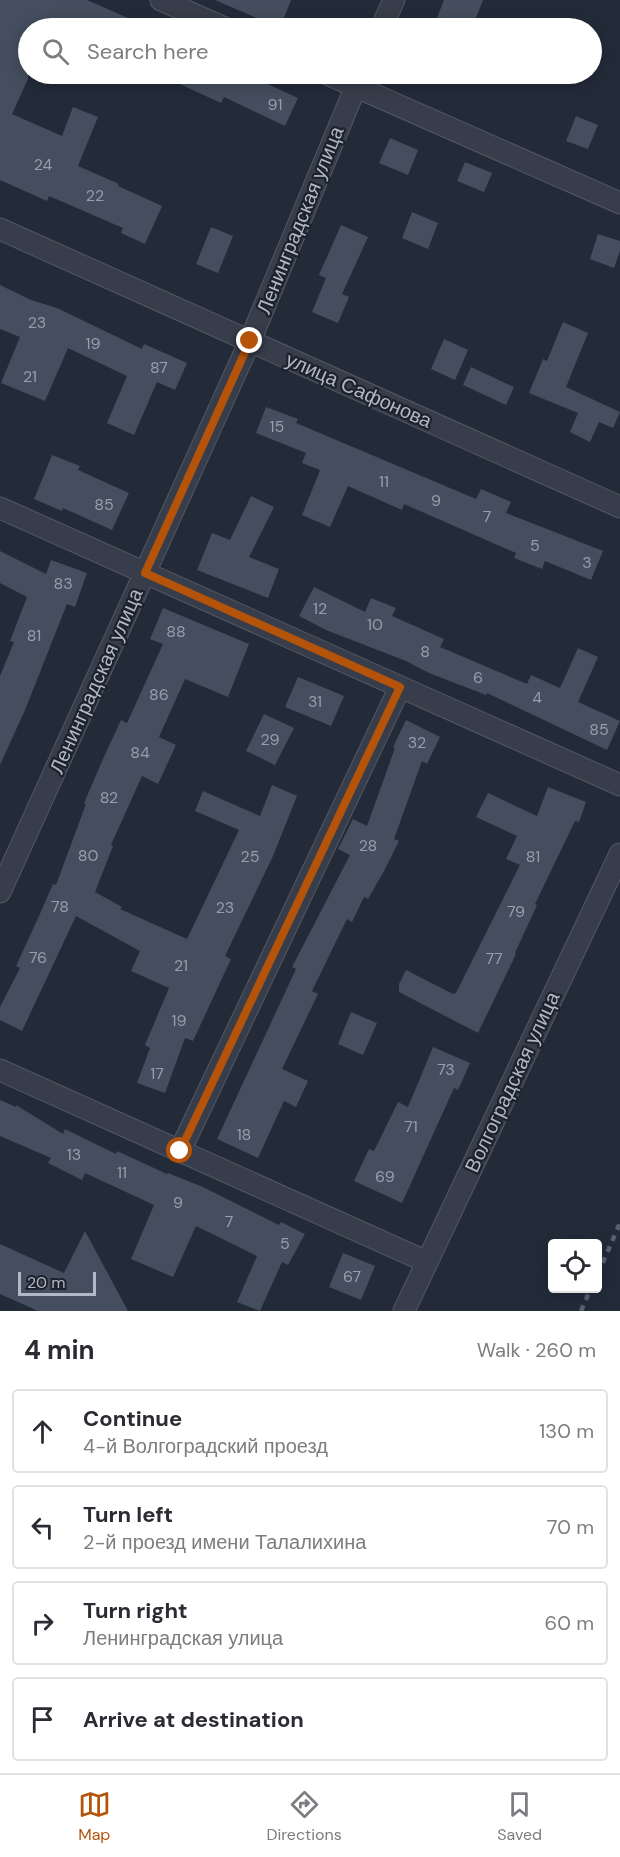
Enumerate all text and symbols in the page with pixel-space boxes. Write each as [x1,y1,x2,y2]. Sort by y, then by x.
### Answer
search box [18,18,602,84]
icon: search [39,35,72,68]
text: Search here [87,37,208,66]
house number: 91 [268,94,282,115]
street label: Ленинградская улица [250,122,350,318]
house number: 24 [34,154,53,175]
house number: 22 [86,185,104,206]
house number: 23 [28,312,46,333]
route end [236,327,262,353]
house number: 19 [85,333,101,354]
street label: улица Сафонова [282,346,437,434]
house number: 87 [150,357,168,378]
house number: 21 [23,366,37,387]
house number: 15 [270,416,284,437]
house number: 11 [379,471,389,492]
house number: 9 [431,490,441,511]
house number: 85 [94,494,114,515]
house number: 7 [483,506,491,527]
house number: 5 [530,535,540,556]
house number: 3 [582,552,592,573]
house number: 83 [53,573,73,594]
street label: Ленинградская улица [43,583,149,778]
house number: 12 [313,598,327,619]
house number: 10 [367,614,383,635]
house number: 88 [166,621,186,642]
house number: 81 [27,625,41,646]
house number: 8 [420,641,430,662]
house number: 6 [473,667,483,688]
house number: 86 [149,684,169,705]
house number: 4 [532,687,542,708]
house number: 31 [308,691,322,712]
house number: 85 [589,719,609,740]
house number: 29 [260,729,280,750]
house number: 32 [408,732,426,753]
house number: 84 [130,742,150,763]
house number: 82 [100,787,118,808]
house number: 28 [359,835,377,856]
house number: 80 [78,845,98,866]
house number: 25 [241,846,259,867]
house number: 81 [526,846,540,867]
house number: 78 [51,896,69,917]
house number: 23 [216,897,234,918]
house number: 79 [507,901,525,922]
house number: 76 [29,947,47,968]
house number: 77 [485,948,503,969]
house number: 21 [174,955,188,976]
street label: Волгоградская улица [459,987,566,1176]
house number: 19 [171,1010,187,1031]
house number: 73 [437,1059,455,1080]
house number: 17 [150,1063,164,1084]
house number: 71 [404,1116,418,1137]
house number: 18 [237,1124,251,1145]
route start [166,1137,192,1163]
house number: 13 [67,1144,81,1165]
house number: 11 [117,1162,127,1183]
house number: 69 [375,1166,395,1187]
house number: 9 [173,1192,183,1213]
house number: 7 [225,1211,233,1232]
house number: 5 [280,1233,290,1254]
map controls [548,1239,602,1293]
button: locate [548,1239,602,1293]
house number: 67 [343,1266,361,1287]
scale bar [18,1269,96,1296]
text: 20 m [27,1272,66,1293]
text: 4 min [24,1333,95,1367]
text: Walk · 260 m [477,1337,596,1363]
text: Continue [83,1404,182,1433]
icon: ahead [26,1415,59,1448]
text: 130 m [539,1418,594,1444]
text: 4-й Волгоградский проезд [83,1433,328,1459]
text: Turn left [83,1500,173,1529]
icon: left [26,1511,59,1544]
text: 70 m [547,1514,594,1540]
text: 2-й проезд имени Талалихина [83,1529,366,1555]
text: Turn right [83,1596,188,1625]
icon: right [26,1607,59,1640]
text: 60 m [545,1610,594,1636]
text: Ленинградская улица [83,1625,283,1651]
icon: arrive [26,1703,59,1736]
text: Arrive at destination [83,1705,304,1734]
tab: Map [78,1788,111,1845]
tab: Directions [266,1788,342,1845]
tab: Saved [497,1788,542,1845]

